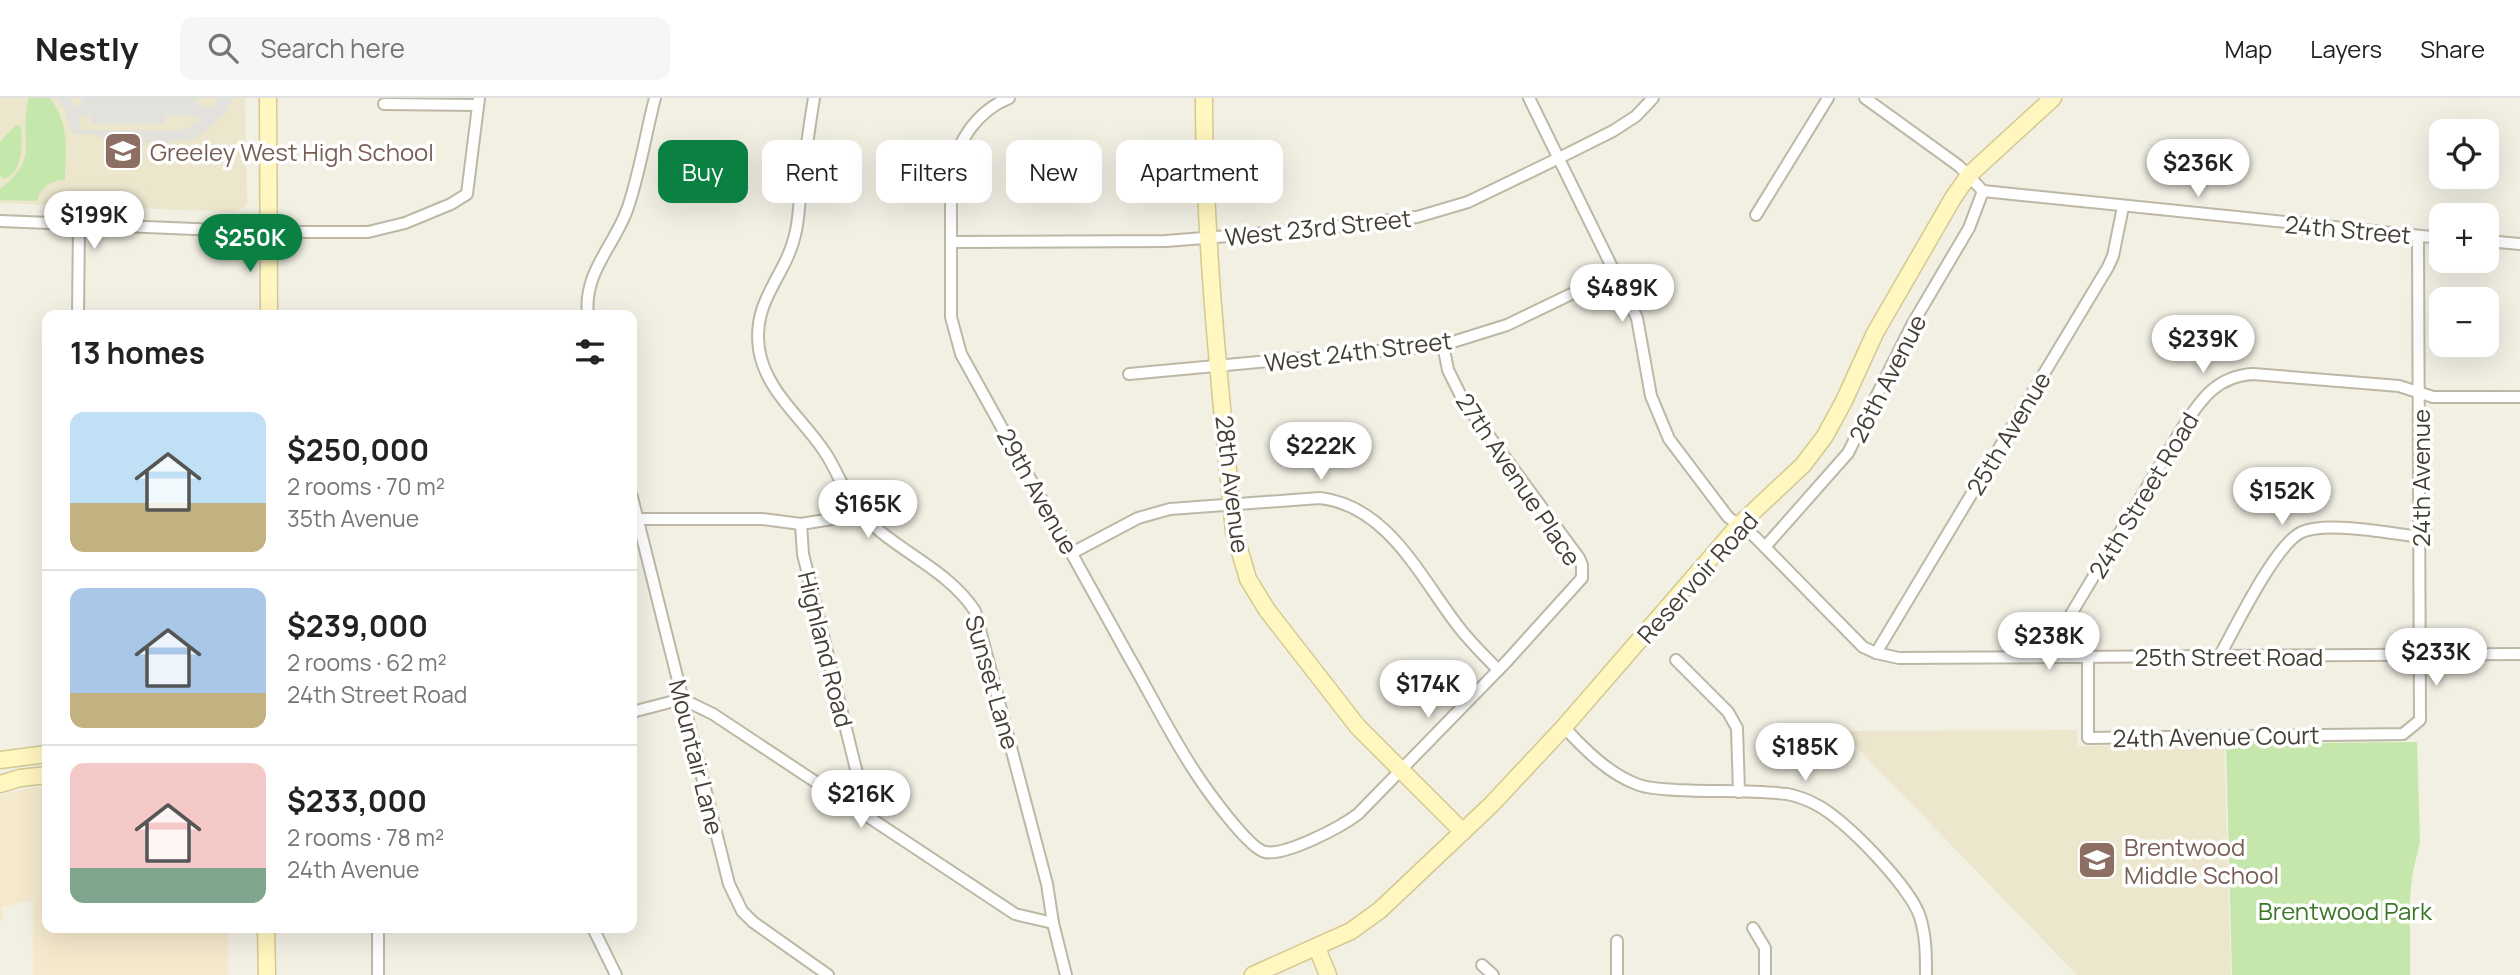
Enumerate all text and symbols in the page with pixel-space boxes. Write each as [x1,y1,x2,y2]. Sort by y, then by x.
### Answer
search box [180,17,670,80]
text: Nestly [35,26,138,71]
icon: search [204,29,242,67]
text: Search here [260,30,405,66]
text: Map [2225,32,2272,65]
text: Layers [2310,32,2382,65]
text: Share [2420,32,2485,65]
map controls [2429,119,2499,357]
button: locate [2429,119,2499,189]
school or university icon: Greeley West High School [102,130,144,172]
place label: Greeley West High School [150,135,434,168]
chip: Buy [658,140,748,203]
chip: Rent [762,140,862,203]
chip: Filters [876,140,992,203]
chip: New [1006,140,1102,203]
chip: Apartment [1116,140,1283,203]
pin: $236K [2149,140,2247,199]
text: $236K [2163,146,2233,178]
pin: $199K [45,192,143,251]
text: $199K [60,198,128,230]
street label: West 23rd Street [1223,201,1413,253]
button: + [2429,203,2499,273]
street label: 24th Street [2284,207,2412,251]
pin: $250K [201,214,299,274]
text: $250K [214,221,286,253]
pin: $489K [1573,264,1671,324]
text: $489K [1586,271,1658,303]
button: − [2429,287,2499,357]
street label: 26th Avenue [1841,308,1933,448]
pin: $239K [2154,316,2252,375]
text: $239K [2168,322,2238,354]
street label: West 24th Street [1262,323,1454,379]
text: 13 homes [70,332,205,373]
icon: filters [571,333,609,371]
street label: 25th Avenue [1958,365,2058,501]
street label: 27th Avenue Place [1449,386,1589,572]
street label: 24th Street Road [2080,406,2206,584]
street label: 24th Avenue [2404,409,2437,547]
street label: 28th Avenue [1208,413,1258,555]
street label: 29th Avenue [990,422,1086,560]
pin: $222K [1272,422,1370,482]
text: $250,000 [287,429,429,470]
text: $222K [1286,429,1356,461]
icon: home [126,440,210,524]
pin: $152K [2233,468,2331,527]
text: 2 rooms · 70 m² [287,470,445,502]
text: $152K [2249,474,2315,506]
pin: $165K [819,480,917,540]
text: $165K [834,487,902,519]
text: 35th Avenue [287,502,419,534]
street label: Reservoir Road [1629,504,1765,650]
street label: Highland Road [791,568,861,730]
text: $239,000 [287,605,428,646]
street label: Sunset Lane [958,611,1028,753]
pin: $238K [2000,612,2098,672]
icon: home [126,616,210,700]
text: $238K [2014,619,2084,651]
pin: $233K [2387,628,2485,688]
text: $233K [2401,635,2471,667]
street label: 25th Street Road [2135,640,2323,673]
text: 2 rooms · 62 m² [287,646,447,678]
pin: $174K [1379,660,1477,720]
text: $174K [1396,667,1460,699]
street label: Mountair Lane [662,676,732,838]
text: 24th Street Road [287,678,467,710]
street label: 24th Avenue Court [2112,718,2320,754]
pin: $185K [1756,724,1854,783]
text: $185K [1772,730,1838,762]
pin: $216K [812,770,910,830]
text: $216K [827,777,895,809]
text: $233,000 [287,780,427,821]
icon: home [126,791,210,875]
text: 2 rooms · 78 m² [287,821,444,853]
place label: Brentwood Middle School [2124,830,2279,891]
school or university icon: Brentwood Middle School [2076,839,2118,881]
text: 24th Avenue [287,853,419,885]
park label: Brentwood Park [2258,894,2433,927]

